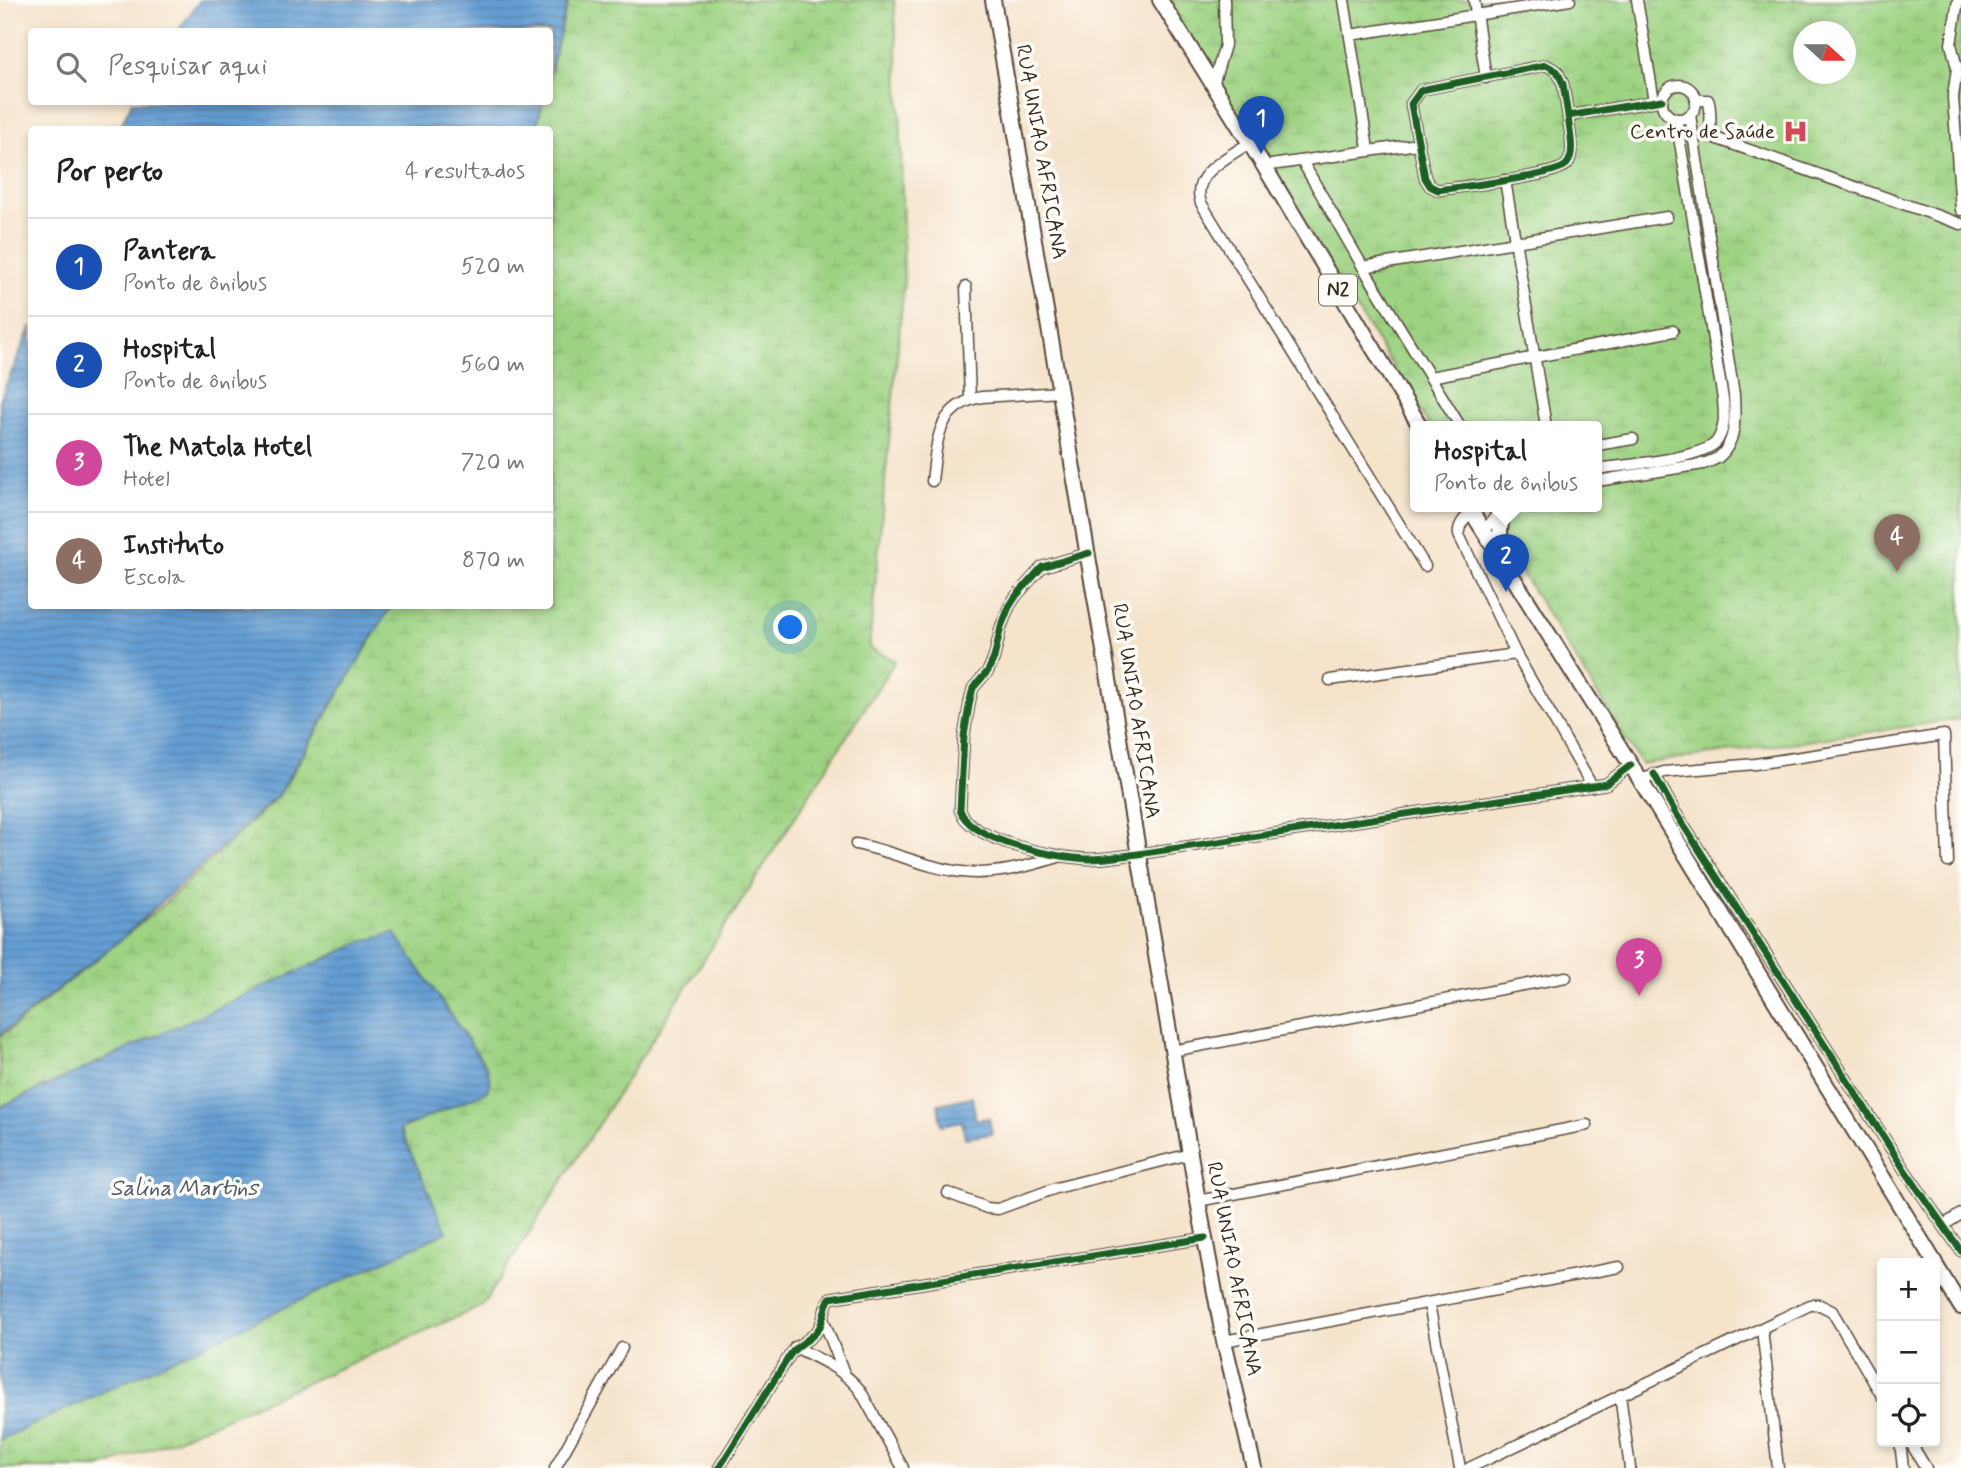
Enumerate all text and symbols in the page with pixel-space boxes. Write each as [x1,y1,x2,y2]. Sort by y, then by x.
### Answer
north arrow [1793,21,1856,84]
search box [28,28,553,105]
street label: RUA UNIAO AFRICANA [1008,42,1074,262]
icon: search [52,48,90,86]
text: Pesquisar aqui [108,50,267,84]
pin: 1 [1238,96,1284,154]
place label: Centro de Saúde [1630,118,1775,146]
hospital icon: Centro de Saúde [1781,118,1809,146]
text: Por perto [56,152,163,191]
text: 4 resultados [405,157,525,187]
text: Pantera [123,235,215,269]
text: 1 [74,252,84,282]
text: 520 m [461,252,525,282]
text: Ponto de ônibus [123,269,267,299]
road number: N2 [1319,274,1357,306]
text: Hospital [123,333,216,367]
text: 2 [73,350,85,380]
text: 560 m [460,350,525,380]
text: Ponto de ônibus [123,367,267,397]
popup [1410,421,1602,512]
text: The Matola Hotel [123,431,312,465]
text: Hospital [1434,435,1527,469]
text: 3 [74,448,84,478]
text: 720 m [461,448,525,478]
text: Hotel [123,465,170,495]
text: Ponto de ônibus [1434,469,1578,499]
pin: 4 [1874,514,1920,572]
text: Instituto [123,529,224,563]
pin: 2 [1483,534,1529,592]
text: 4 [72,546,86,576]
text: 870 m [462,546,525,576]
text: Escola [123,563,185,593]
street label: RUA UNIAO AFRICANA [1105,601,1167,821]
your location [773,610,807,644]
pin: 3 [1616,938,1662,996]
street label: RUA UNIAO AFRICANA [1199,1159,1269,1379]
water label: Salina Martins [110,1174,261,1204]
map controls [1877,1258,1940,1447]
button: + [1877,1258,1940,1321]
button: − [1877,1321,1940,1384]
button: locate [1877,1384,1940,1447]

